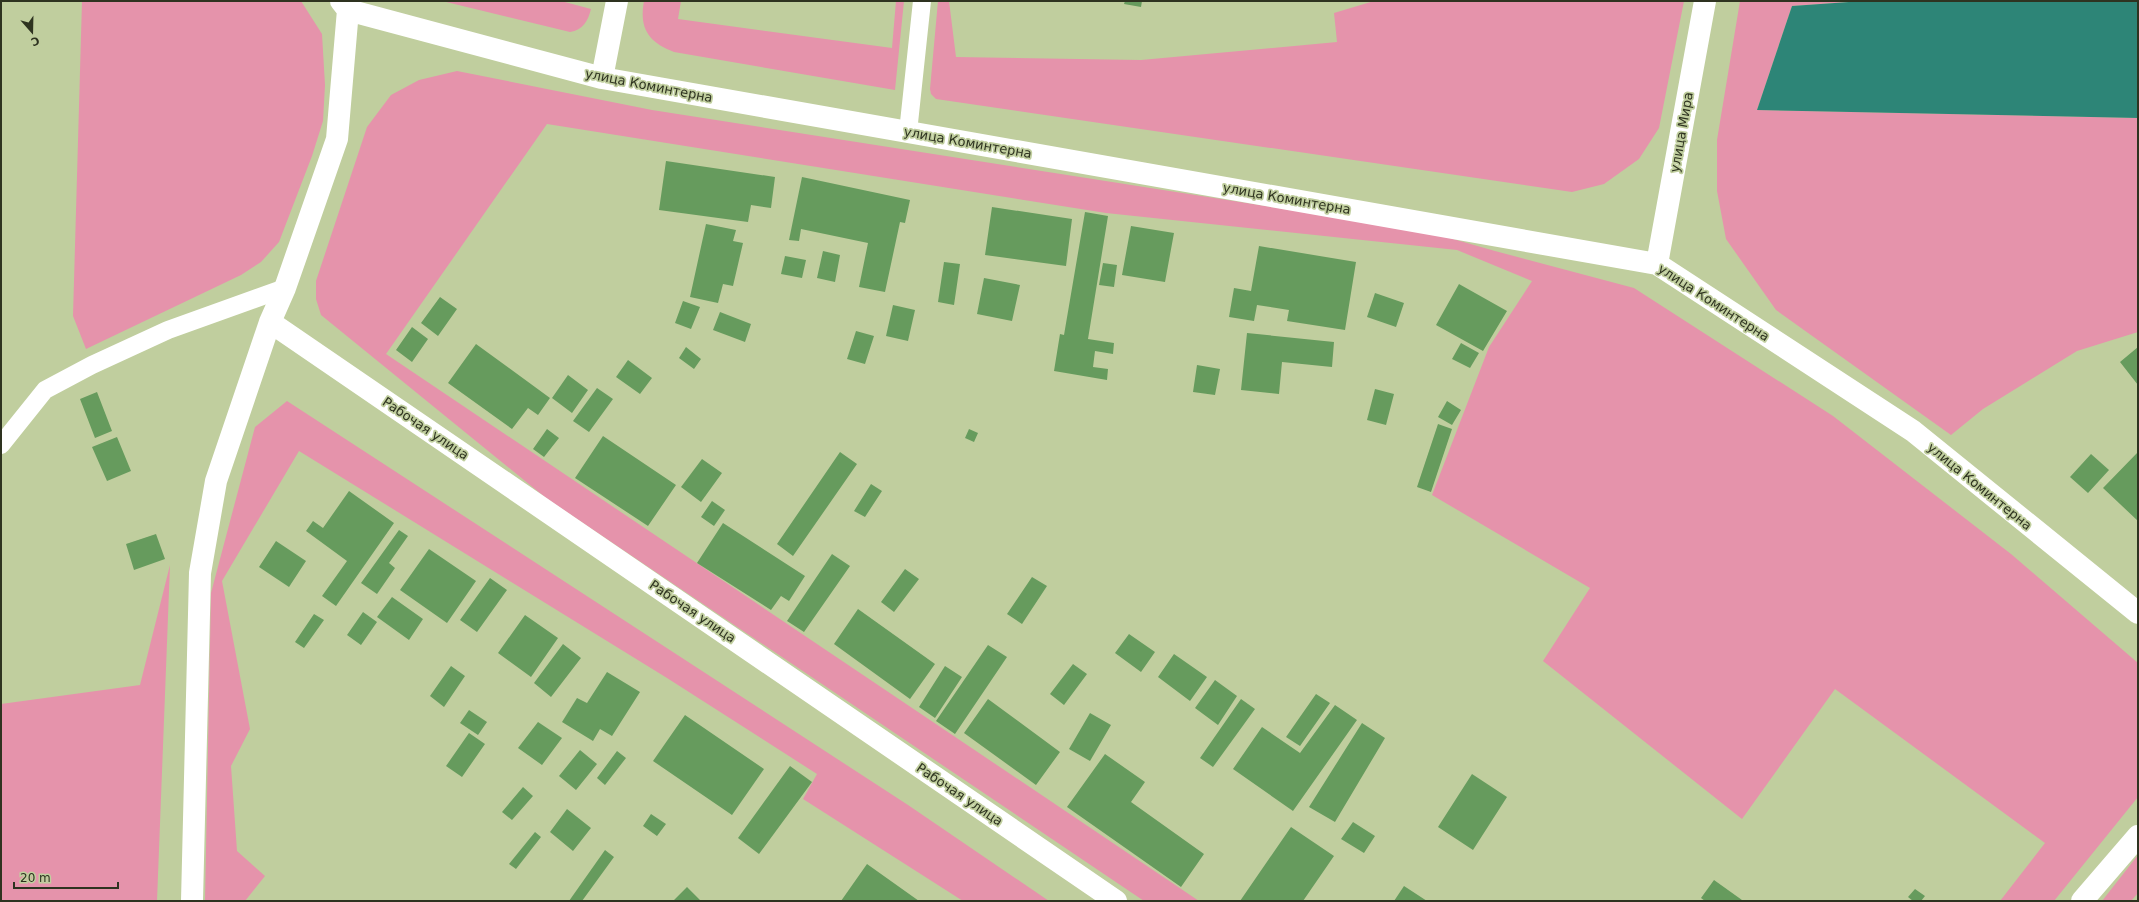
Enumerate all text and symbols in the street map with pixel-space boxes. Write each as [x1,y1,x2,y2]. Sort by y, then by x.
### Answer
north arrow [12,12,52,52]
text: С [29,33,41,48]
street label: улица Коминтерна [584,66,714,105]
street label: улица Мира [1667,91,1696,173]
street label: улица Коминтерна [903,124,1033,161]
street label: улица Коминтерна [1222,180,1352,217]
street label: улица Коминтерна [1655,261,1772,344]
street label: Рабочая улица [380,394,472,463]
street label: улица Коминтерна [1925,440,2035,533]
street label: Рабочая улица [647,577,739,646]
street label: Рабочая улица [914,760,1006,829]
scale bar [14,864,118,890]
text: 20 m [20,871,51,885]

